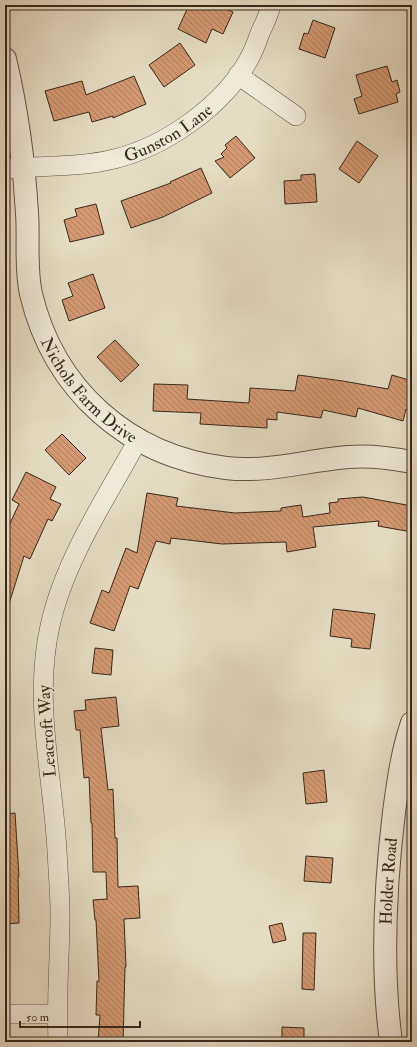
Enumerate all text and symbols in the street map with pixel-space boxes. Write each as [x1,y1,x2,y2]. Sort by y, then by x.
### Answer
street label: Gunston Lane [121,99,217,166]
street label: Nichols Farm Drive [37,334,141,447]
street label: Leacroft Way [33,684,62,778]
street label: Holder Road [375,836,402,925]
scale bar [20,1003,140,1029]
text: 50 m [26,1010,50,1025]

